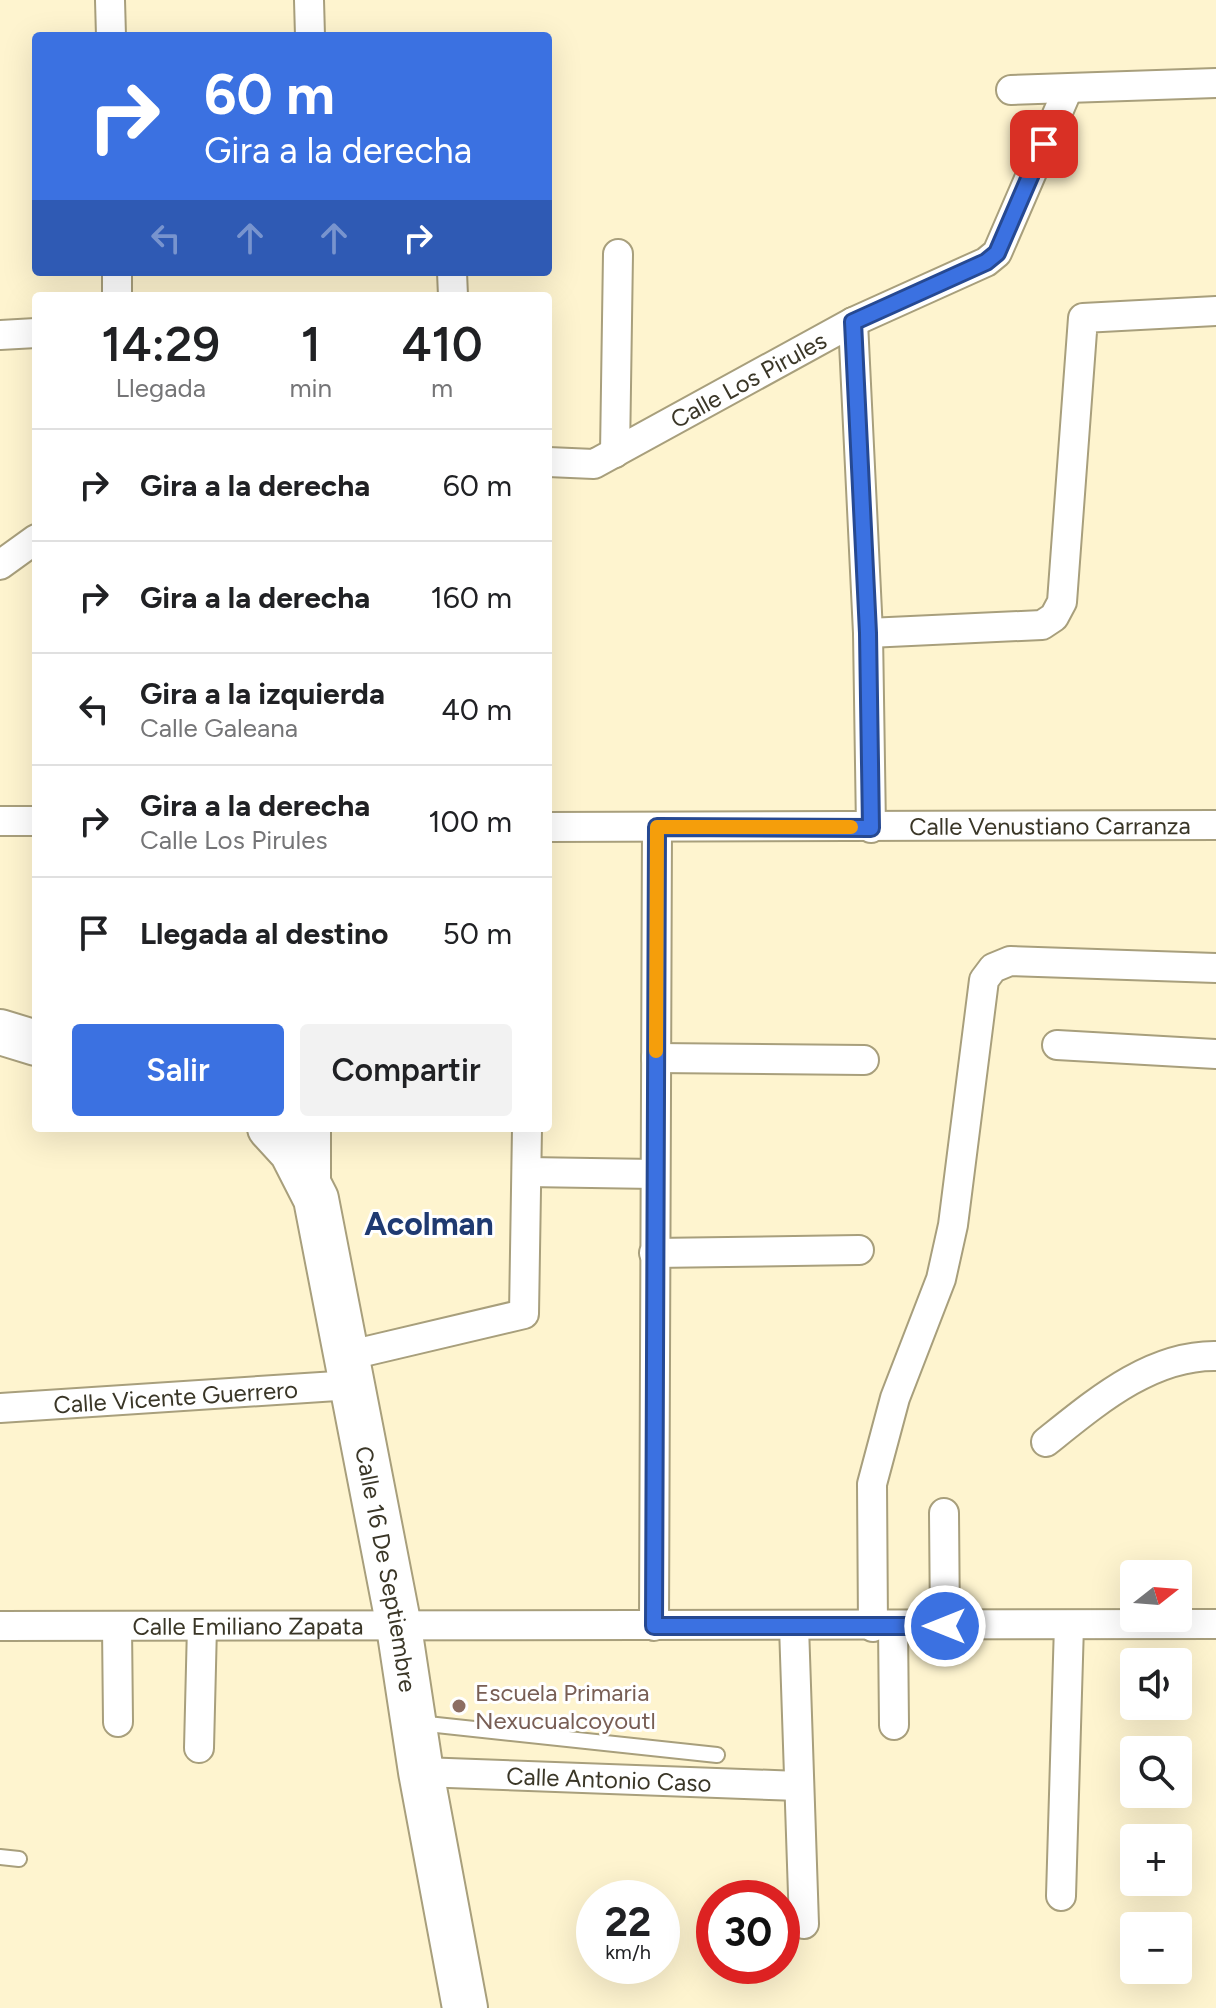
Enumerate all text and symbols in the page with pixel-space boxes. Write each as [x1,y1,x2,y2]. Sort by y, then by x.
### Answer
text: 60 m [204,61,335,128]
icon: right [72,64,176,168]
pin [1010,110,1078,178]
icon: arrive [1022,122,1066,166]
text: Gira a la derecha [204,129,472,172]
icon: left [144,216,188,260]
icon: ahead [228,216,272,260]
icon: ahead [312,216,356,260]
icon: right [396,216,440,260]
text: 14:29 [101,315,220,373]
text: 1 [301,315,321,373]
text: 410 [401,315,483,373]
street label: Calle Los Pirules [665,325,831,434]
text: Llegada [115,372,206,404]
text: min [289,372,332,404]
text: m [431,372,453,404]
icon: right [72,463,116,507]
text: Gira a la derecha [140,467,370,504]
text: 60 m [443,467,512,504]
icon: right [72,575,116,619]
text: Gira a la derecha [140,579,370,616]
text: 160 m [430,579,512,616]
text: Gira a la izquierda [140,675,385,712]
icon: left [72,687,116,731]
text: 40 m [441,691,512,728]
text: Calle Galeana [140,712,298,744]
text: Gira a la derecha [140,787,370,824]
icon: right [72,799,116,843]
text: 100 m [428,803,512,840]
street label: Calle Venustiano Carranza [909,811,1191,840]
text: Calle Los Pirules [140,824,328,856]
icon: arrive [72,911,116,955]
text: Llegada al destino [140,915,388,952]
text: 50 m [443,915,512,952]
button: Salir [72,1024,284,1116]
button: Compartir [300,1024,512,1116]
district label: Acolman [364,1205,494,1243]
street label: Calle Vicente Guerrero [52,1374,299,1419]
street label: Calle 16 De Septiembre [350,1443,423,1694]
north arrow [1120,1560,1192,1632]
map controls [1120,1560,1192,1984]
position arrow [903,1584,987,1668]
street label: Calle Emiliano Zapata [132,1611,364,1640]
button: sound [1120,1648,1192,1720]
place label: Escuela Primaria Nexucualcoyoutl [475,1678,656,1735]
marker: Escuela Primaria Nexucualcoyoutl [450,1697,468,1715]
button: search [1120,1736,1192,1808]
street label: Calle Antonio Caso [506,1761,712,1797]
button: + [1120,1824,1192,1896]
speed limit sign: 30 [696,1880,800,1984]
text: 22 [605,1898,651,1946]
button: − [1120,1912,1192,1984]
text: km/h [605,1940,651,1964]

